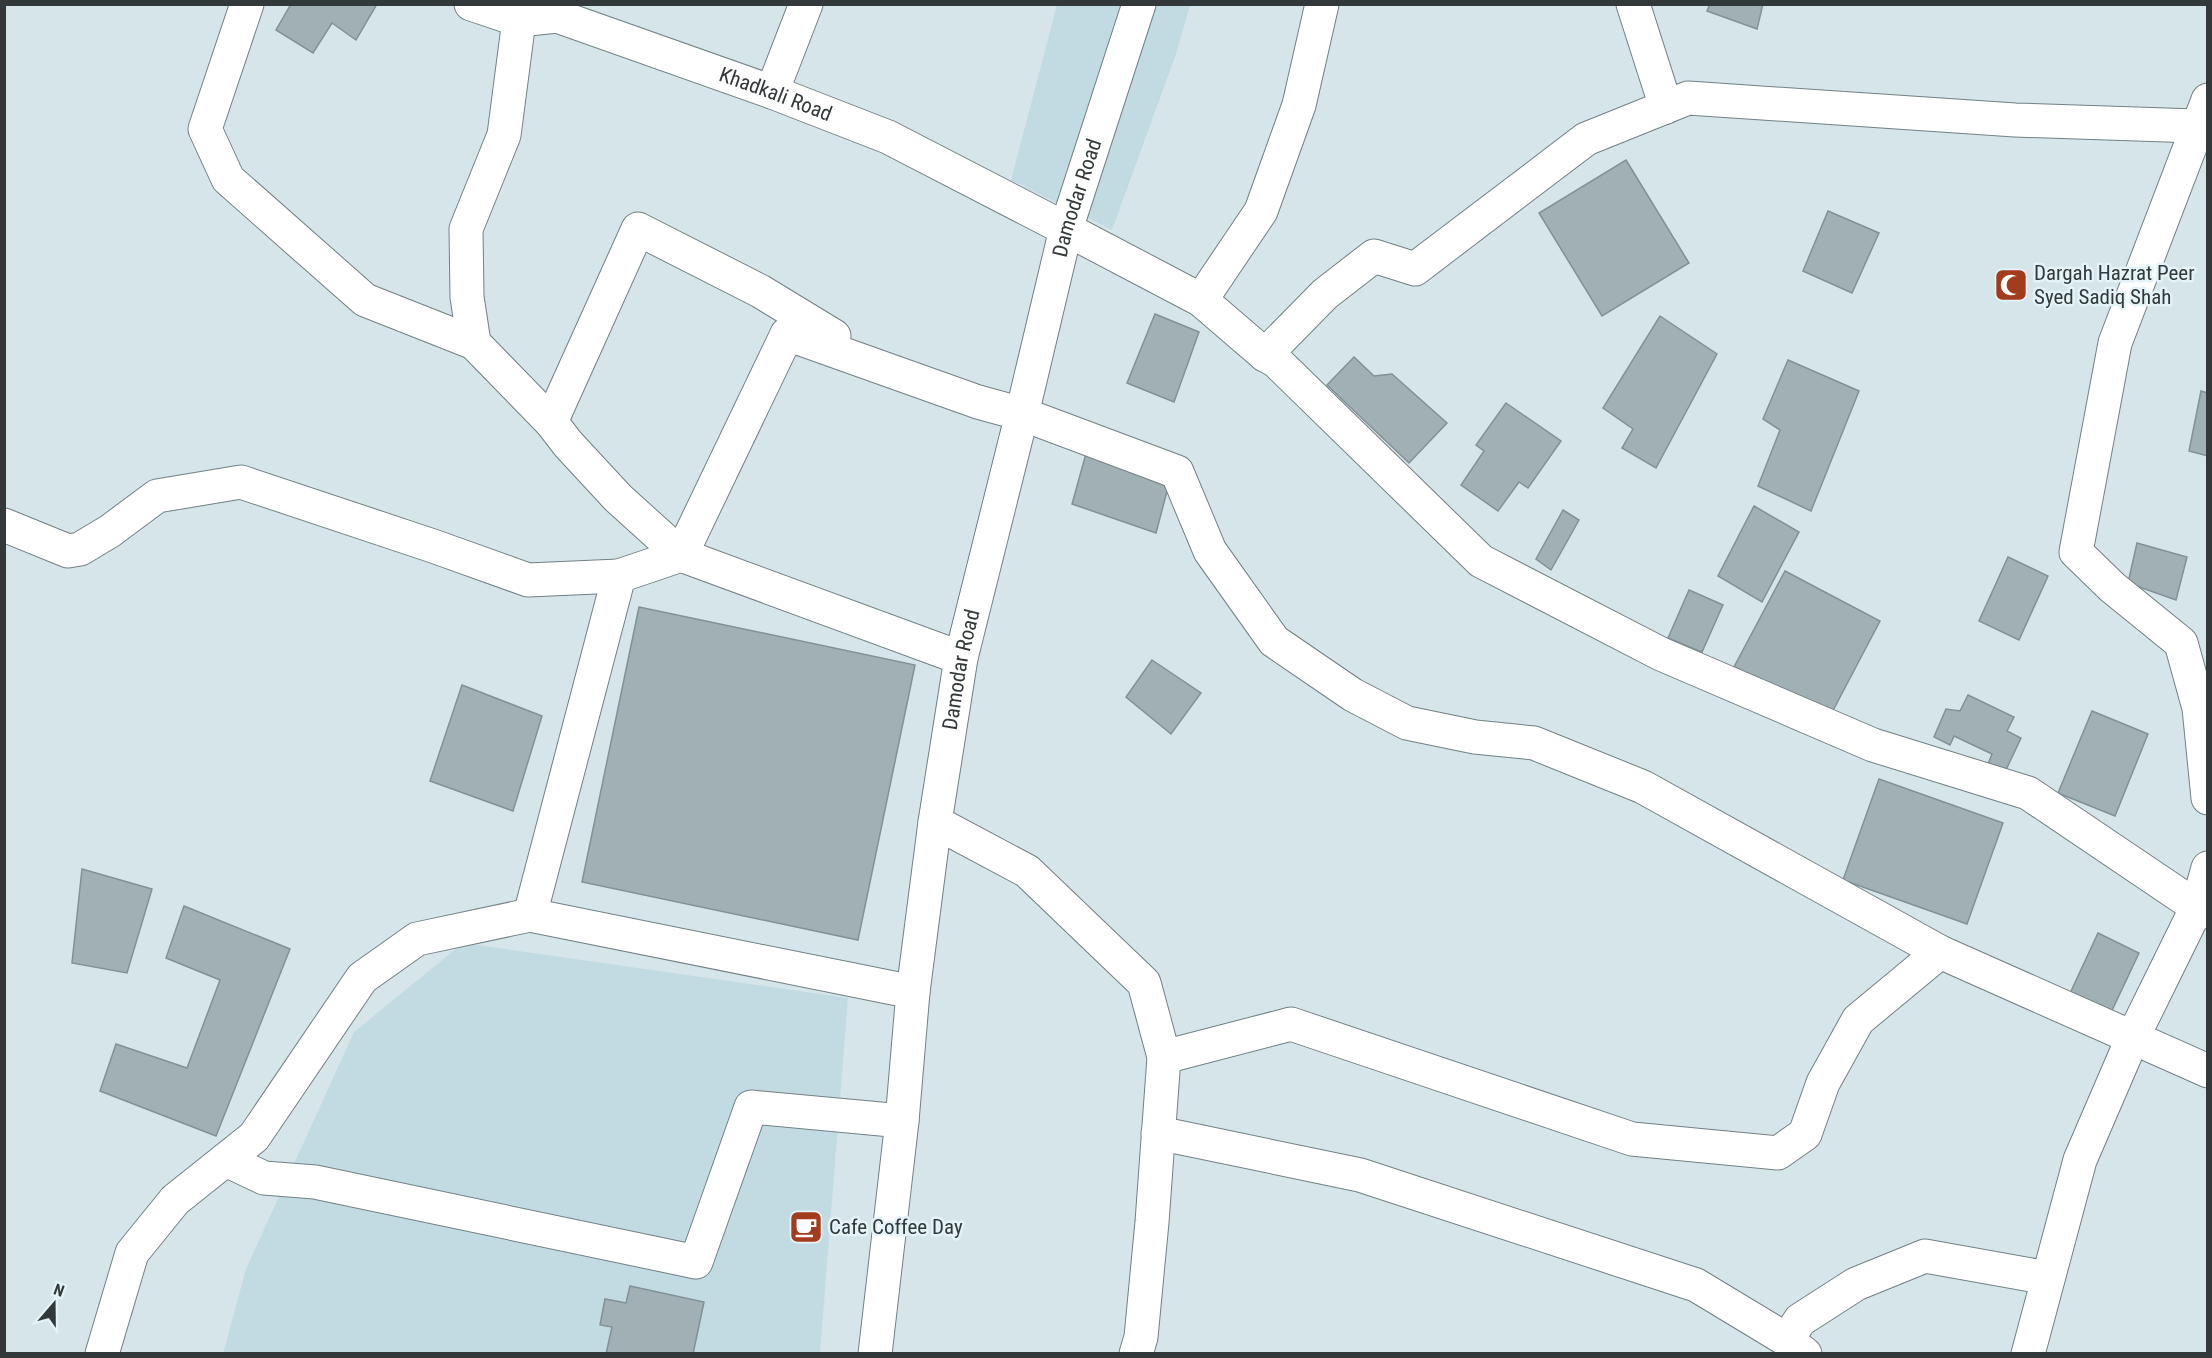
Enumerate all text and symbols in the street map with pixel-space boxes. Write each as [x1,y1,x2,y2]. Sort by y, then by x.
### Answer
street label: Khadkali Road [716,62,835,126]
street label: Damodar Road [1048,136,1106,259]
place label: Dargah Hazrat Peer Syed Sadiq Shah [2034,261,2195,309]
mosque icon: Dargah Hazrat Peer Syed Sadiq Shah [1993,267,2029,303]
street label: Damodar Road [938,607,985,732]
cafe icon: Cafe Coffee Day [788,1209,824,1245]
place label: Cafe Coffee Day [829,1215,963,1239]
north arrow [24,1274,84,1334]
text: N [51,1280,67,1301]

